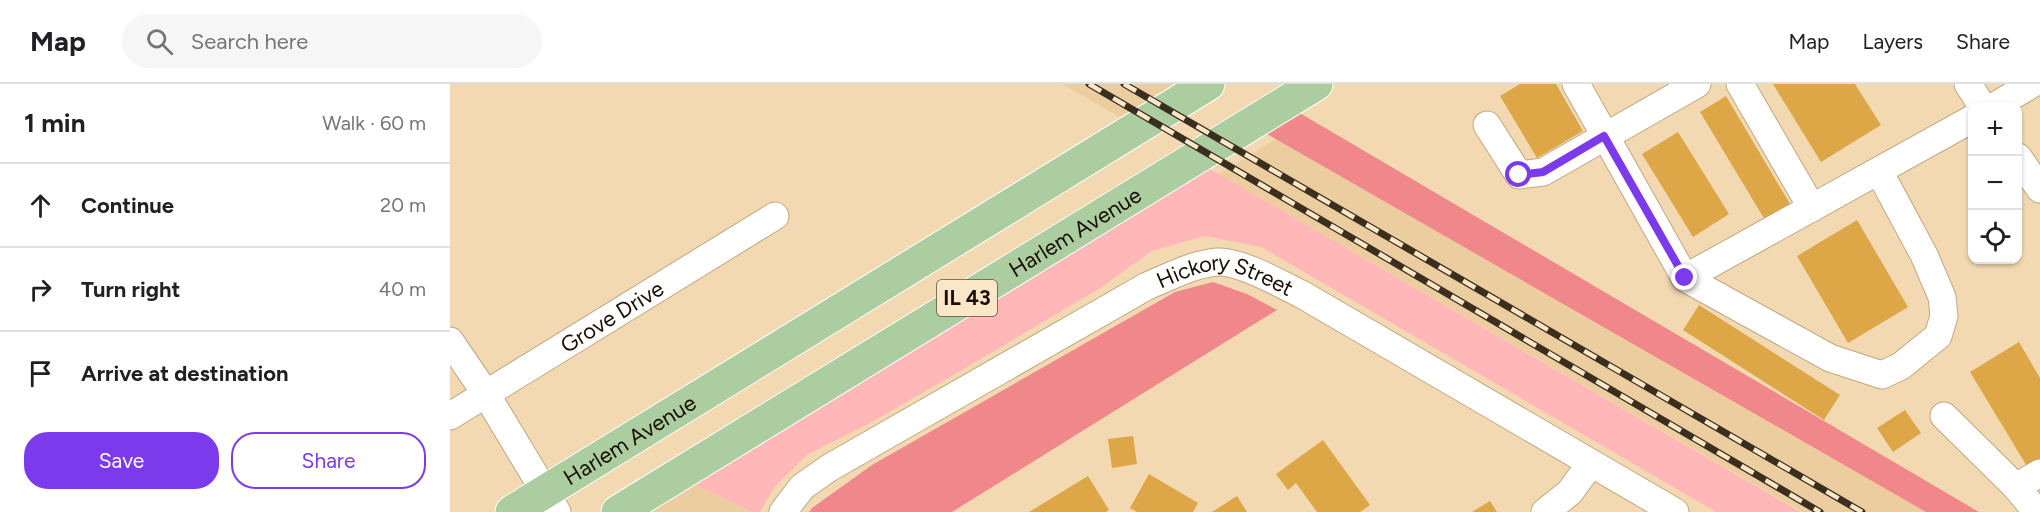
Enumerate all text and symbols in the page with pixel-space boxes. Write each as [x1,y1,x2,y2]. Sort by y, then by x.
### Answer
search box [122,14,542,68]
text: Map [30,24,86,58]
icon: search [143,25,176,58]
text: Search here [191,28,308,55]
text: Map [1789,29,1829,54]
text: Layers [1862,29,1923,54]
text: Share [1956,29,2010,54]
map controls [1968,102,2022,264]
button: + [1968,102,2022,156]
text: 1 min [24,107,85,139]
text: Walk · 60 m [322,111,426,135]
button: − [1968,156,2022,210]
route start [1505,161,1531,187]
street label: Harlem Avenue [1004,181,1146,283]
icon: ahead [24,189,57,222]
text: Continue [81,192,174,219]
text: 20 m [380,193,426,217]
button: locate [1968,210,2022,264]
street label: Hickory Street [1152,249,1298,302]
route end [1671,264,1697,290]
icon: right [24,273,57,306]
street label: Grove Drive [556,275,669,359]
text: Turn right [81,276,180,303]
text: 40 m [379,277,426,301]
road number: IL 43 [937,280,997,316]
icon: arrive [24,357,57,390]
text: Arrive at destination [81,360,289,387]
street label: Harlem Avenue [559,389,701,491]
button: Save [24,432,219,489]
button: Share [231,432,426,489]

